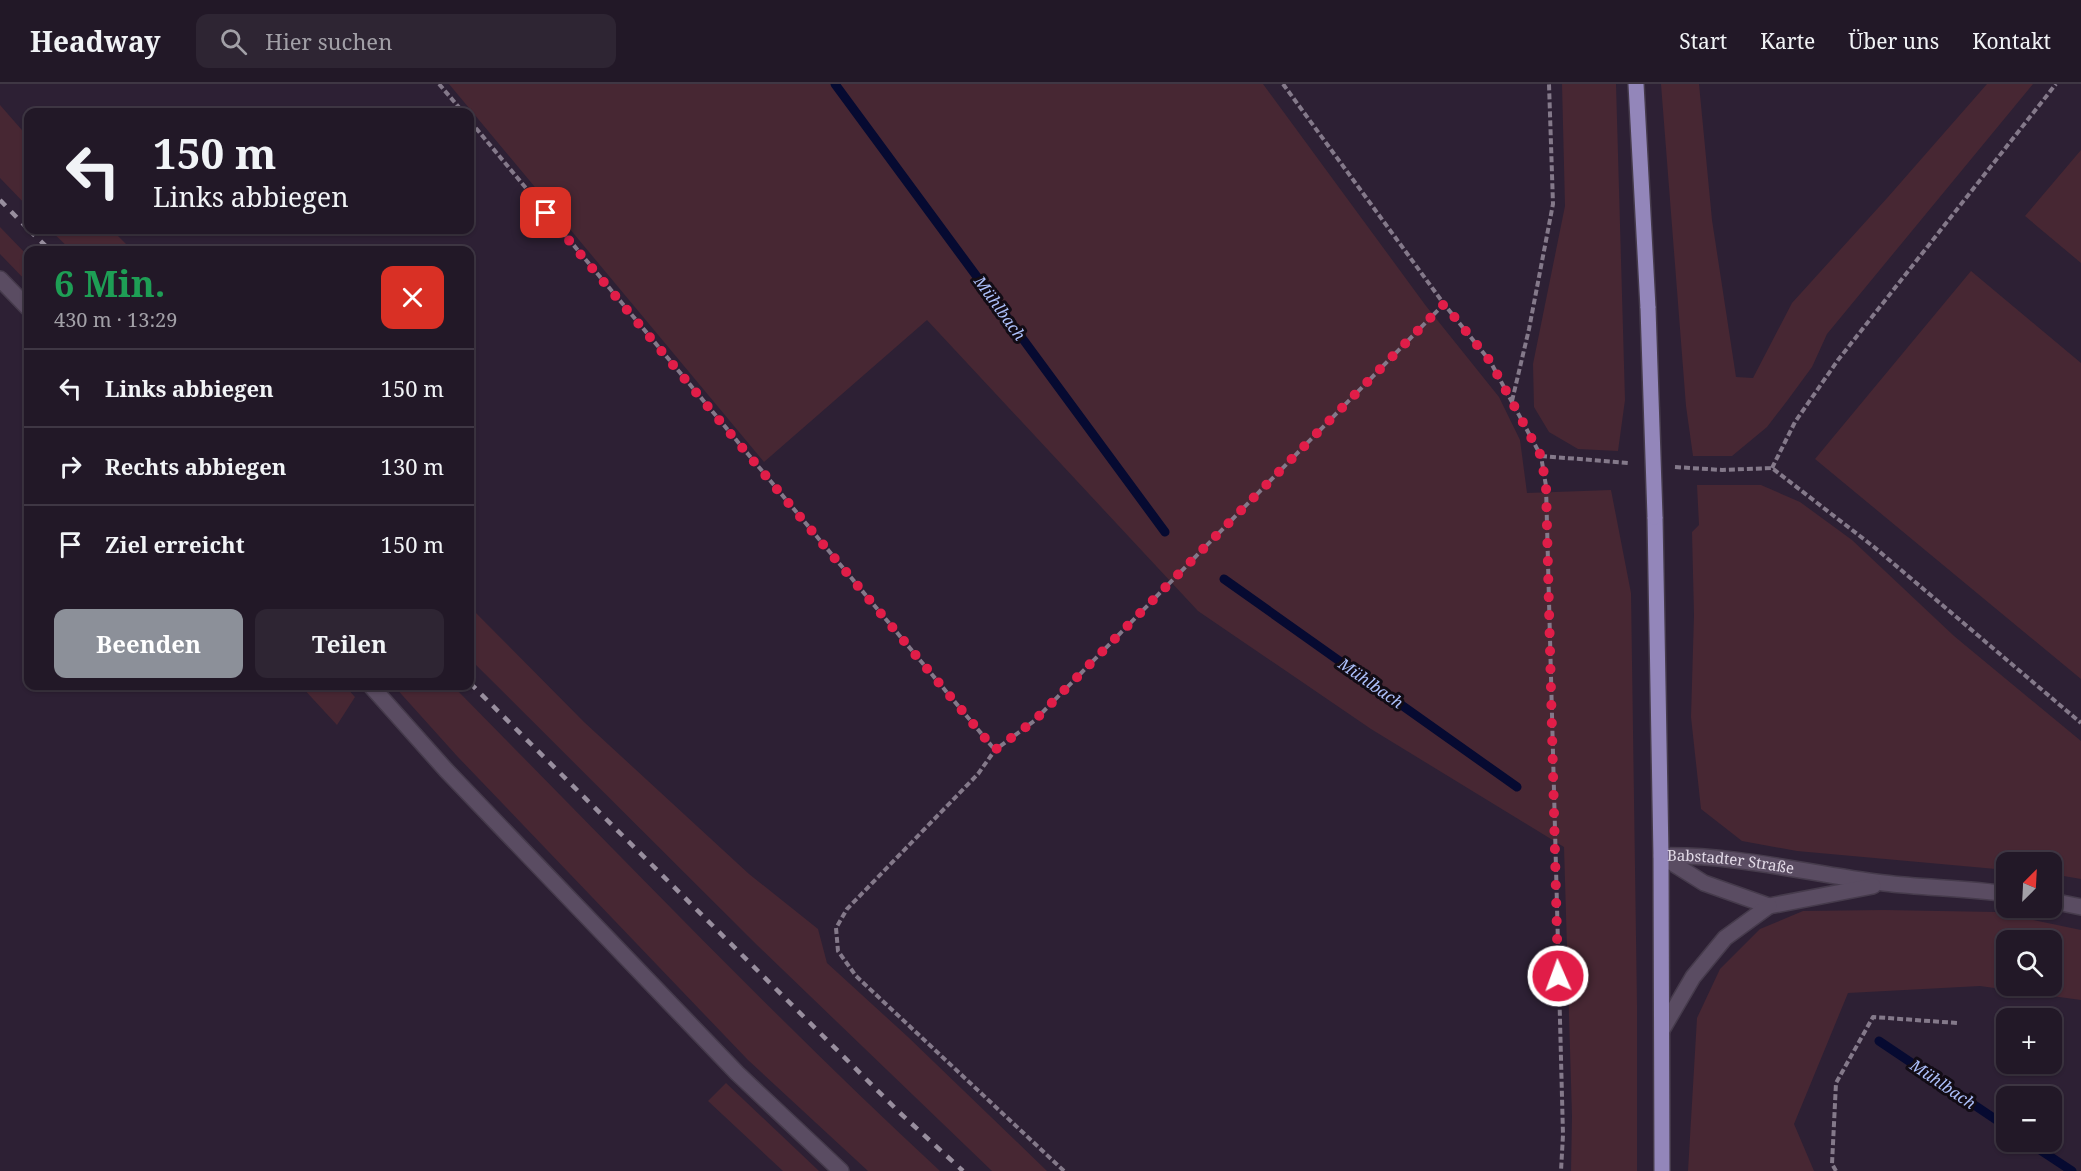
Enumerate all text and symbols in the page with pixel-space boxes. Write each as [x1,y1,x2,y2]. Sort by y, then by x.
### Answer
search box [196,14,616,68]
text: Headway [30,22,160,60]
icon: search [217,25,250,58]
text: Hier suchen [265,26,392,56]
text: Start [1679,27,1727,55]
text: Karte [1760,27,1815,55]
text: Über uns [1848,27,1939,55]
text: Kontakt [1972,27,2051,55]
text: 150 m [153,124,277,181]
icon: left [54,132,132,210]
text: Links abbiegen [153,178,349,215]
pin [520,187,571,238]
icon: arrive [529,196,562,229]
text: 6 Min. [54,259,165,308]
button: close [381,266,444,329]
water label: Mühlbach [969,271,1031,345]
text: 430 m · 13:29 [54,306,177,333]
icon: left [54,372,87,405]
text: Links abbiegen [105,373,274,403]
text: 150 m [381,373,444,403]
icon: right [54,450,87,483]
text: Rechts abbiegen [105,451,286,481]
text: 130 m [381,451,444,481]
icon: arrive [54,528,87,561]
text: Ziel erreicht [105,529,245,559]
text: 150 m [381,529,444,559]
button: Beenden [54,609,243,678]
button: Teilen [255,609,444,678]
water label: Mühlbach [1333,652,1408,714]
street label: Babstadter Straße [1667,845,1796,878]
north arrow [1996,852,2062,918]
map controls [1996,852,2062,1152]
button: search [1996,930,2062,996]
position arrow [1526,944,1590,1008]
button: + [1996,1008,2062,1074]
water label: Mühlbach [1905,1053,1980,1114]
button: − [1996,1086,2062,1152]

